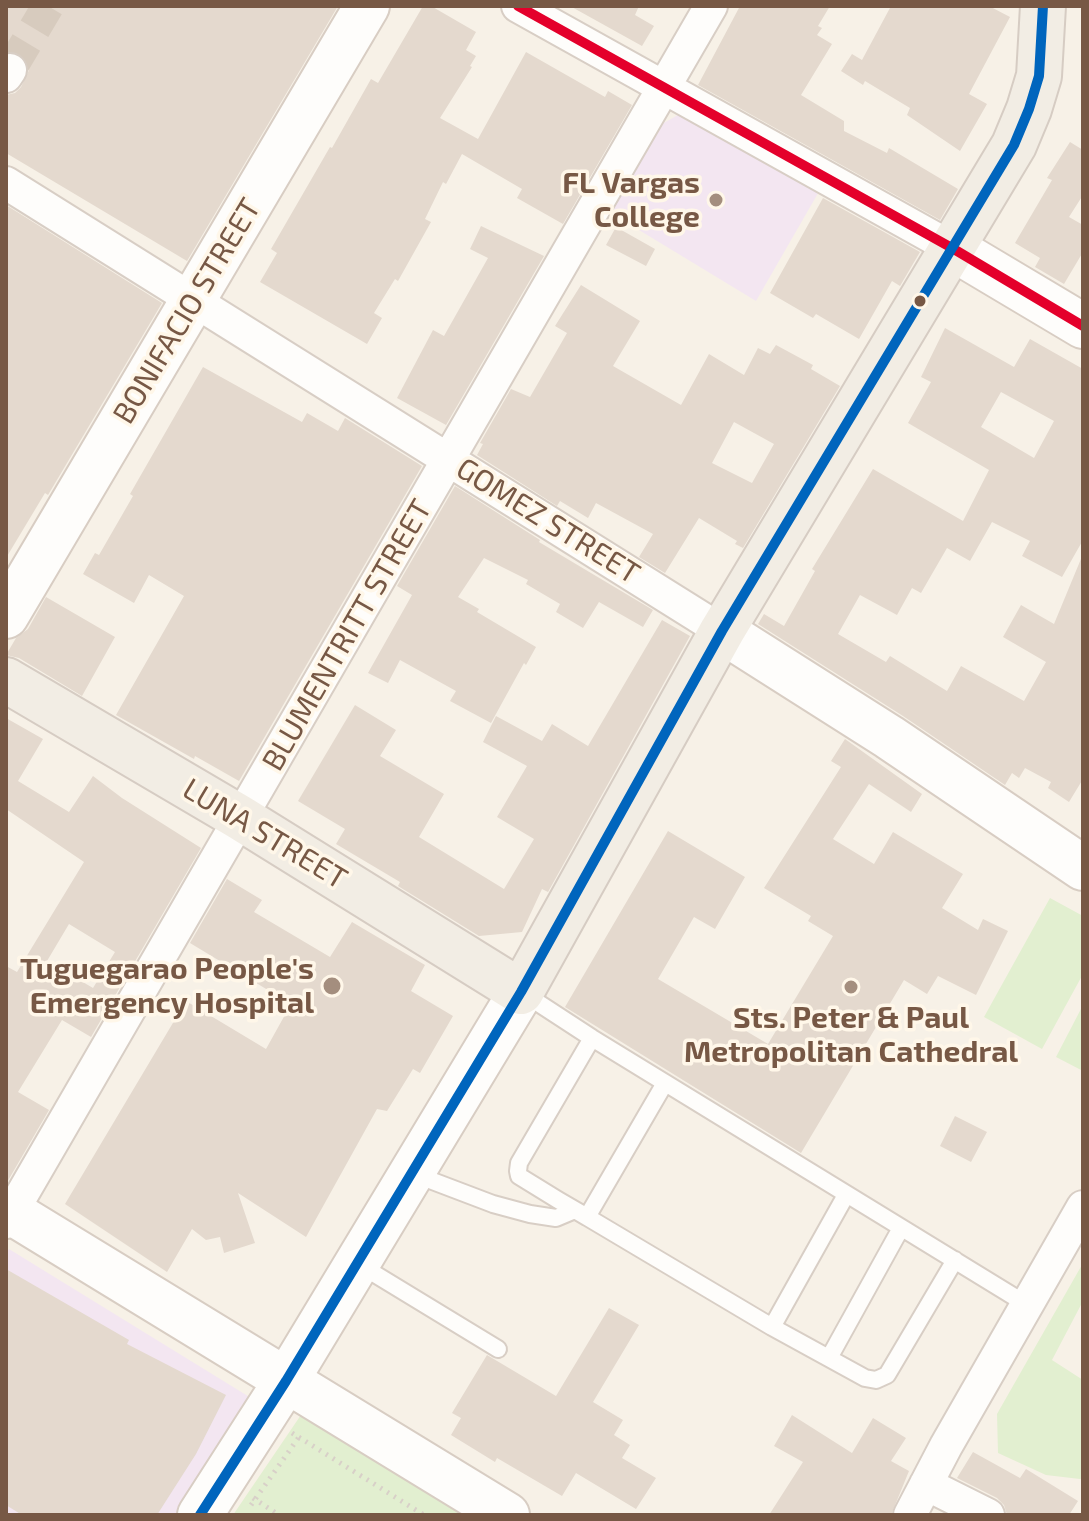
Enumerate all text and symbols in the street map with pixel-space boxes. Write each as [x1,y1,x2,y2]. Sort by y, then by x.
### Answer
place label: FL Vargas College [562,165,700,236]
marker: FL Vargas College [707,191,725,209]
street label: BONIFACIO STREET [106,192,268,430]
unlabelled marker [912,293,928,309]
street label: GOMEZ STREET [450,450,646,592]
street label: BLUMENTRITT STREET [255,493,439,777]
street label: LUNA STREET [176,771,354,897]
place label: Tuguegarao People's Emergency Hospital [20,951,314,1022]
marker: Tuguegarao People's Emergency Hospital [321,975,343,997]
marker: Sts. Peter & Paul Metropolitan Cathedral [842,978,860,996]
place label: Sts. Peter & Paul Metropolitan Cathedral [684,1000,1018,1070]

